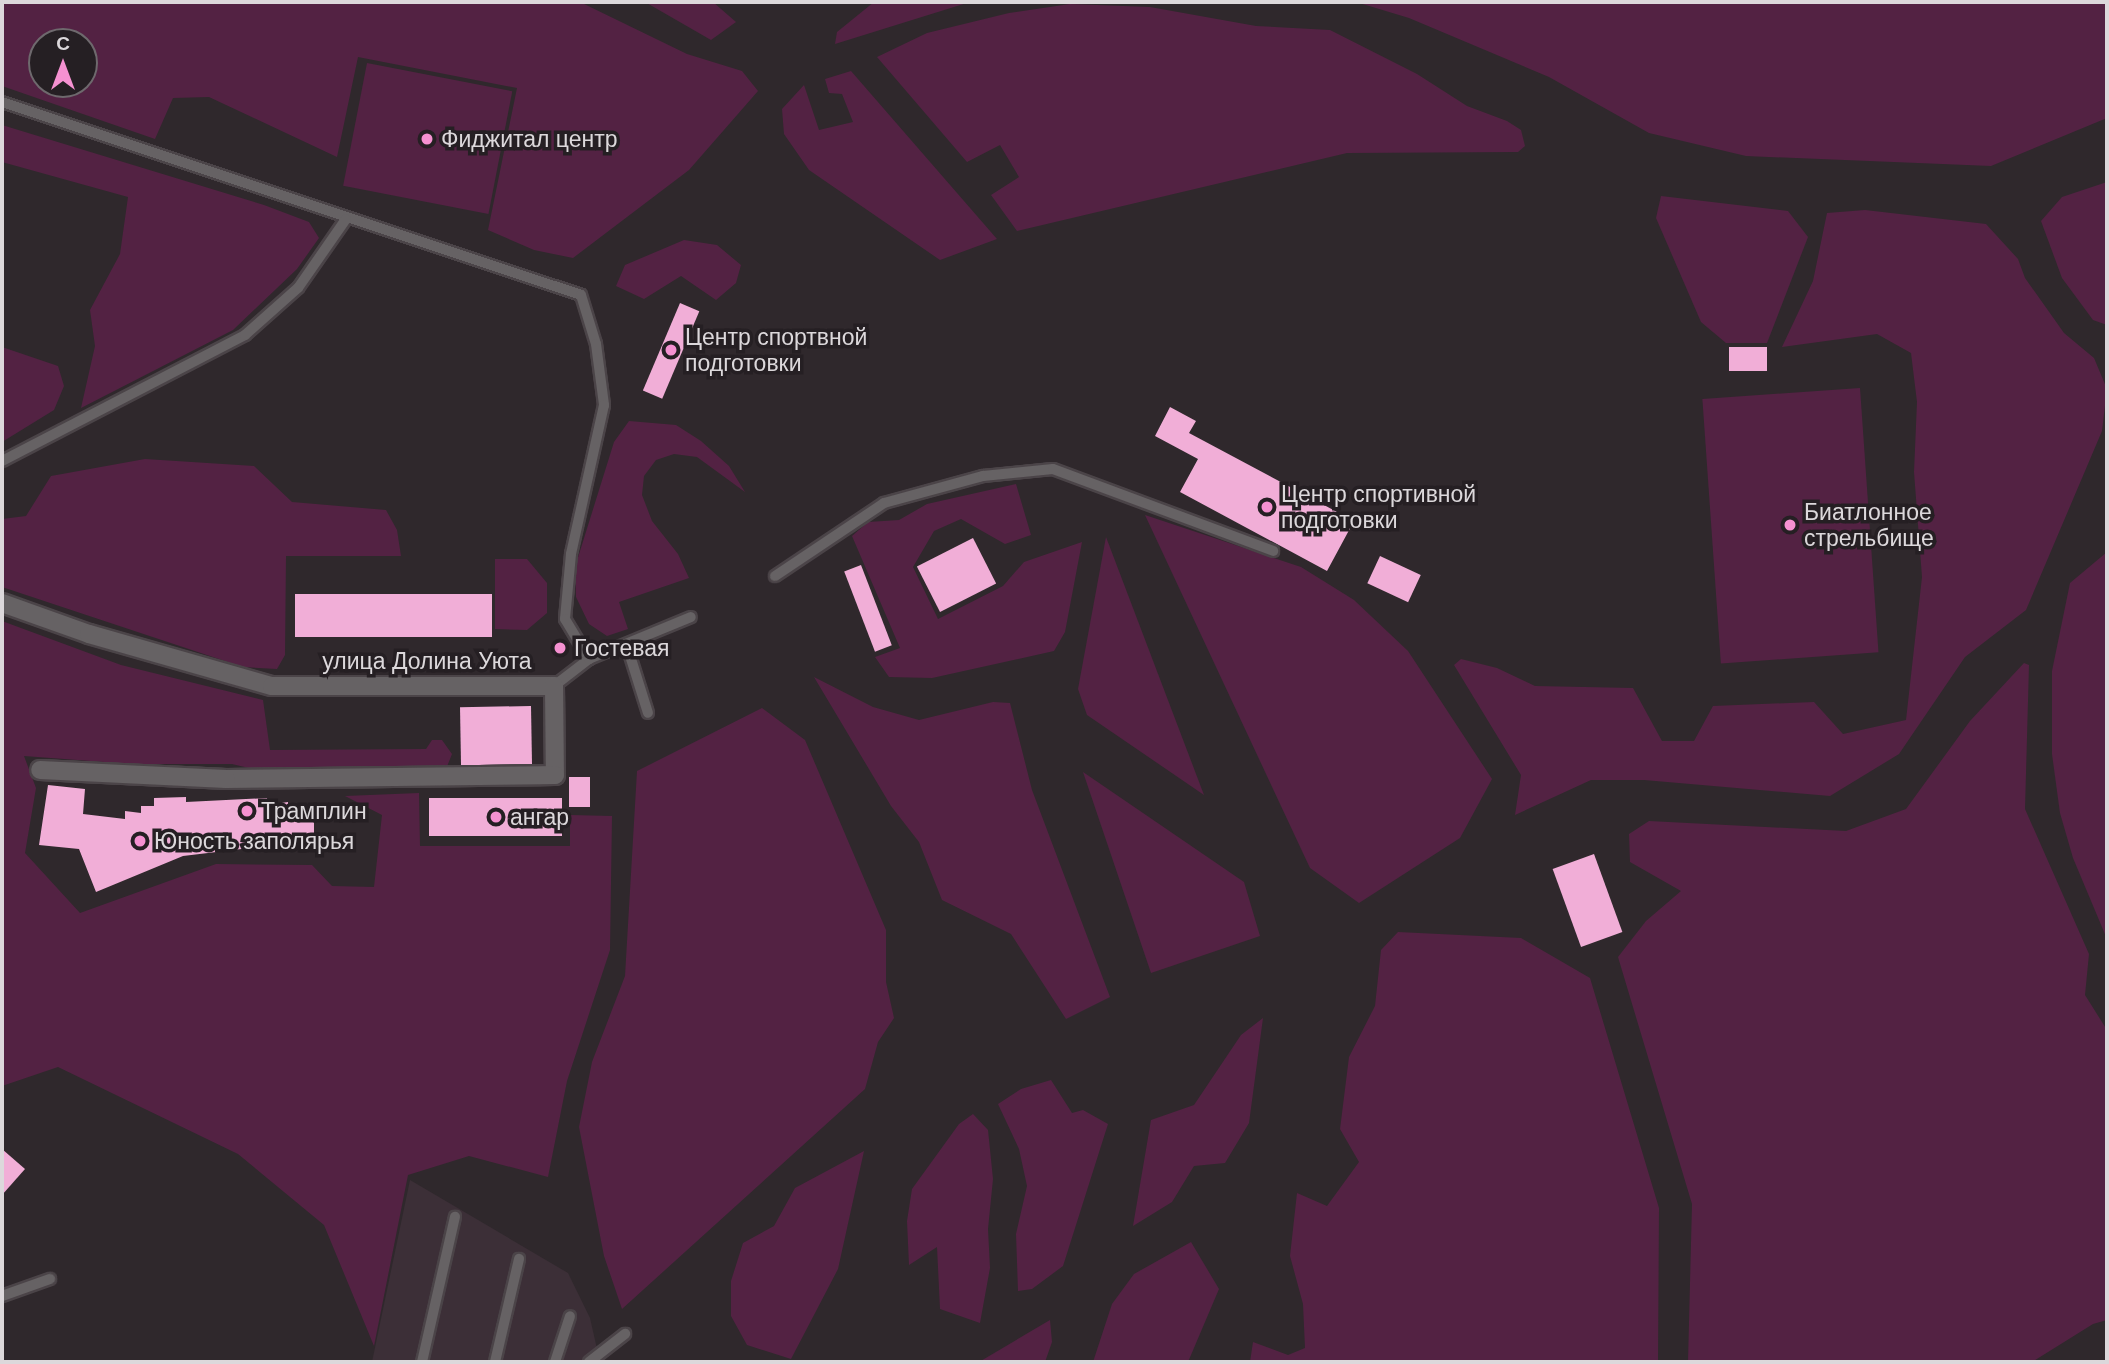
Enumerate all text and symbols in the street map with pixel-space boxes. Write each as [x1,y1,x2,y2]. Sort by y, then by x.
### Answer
north arrow [28,28,98,98]
text: С [56,33,70,54]
place label: Фиджитал центр [441,125,618,153]
marker: Фиджитал центр [419,131,435,147]
place label: Центр спортвной подготовки [685,323,867,377]
marker: Центр спортвной подготовки [663,342,679,358]
place label: Центр спортивной подготовки [1281,480,1476,534]
place label: Биатлонное стрельбище [1804,498,1934,552]
marker: Центр спортивной подготовки [1259,499,1275,515]
marker: Биатлонное стрельбище [1782,517,1798,533]
place label: Гостевая [574,634,669,662]
marker: Гостевая [552,640,568,656]
street label: улица Долина Уюта [322,647,532,675]
place label: Трамплин [261,797,367,825]
marker: Трамплин [239,803,255,819]
place label: ангар [510,803,569,831]
marker: ангар [488,809,504,825]
place label: Юность заполярья [154,827,354,855]
marker: Юность заполярья [132,833,148,849]

